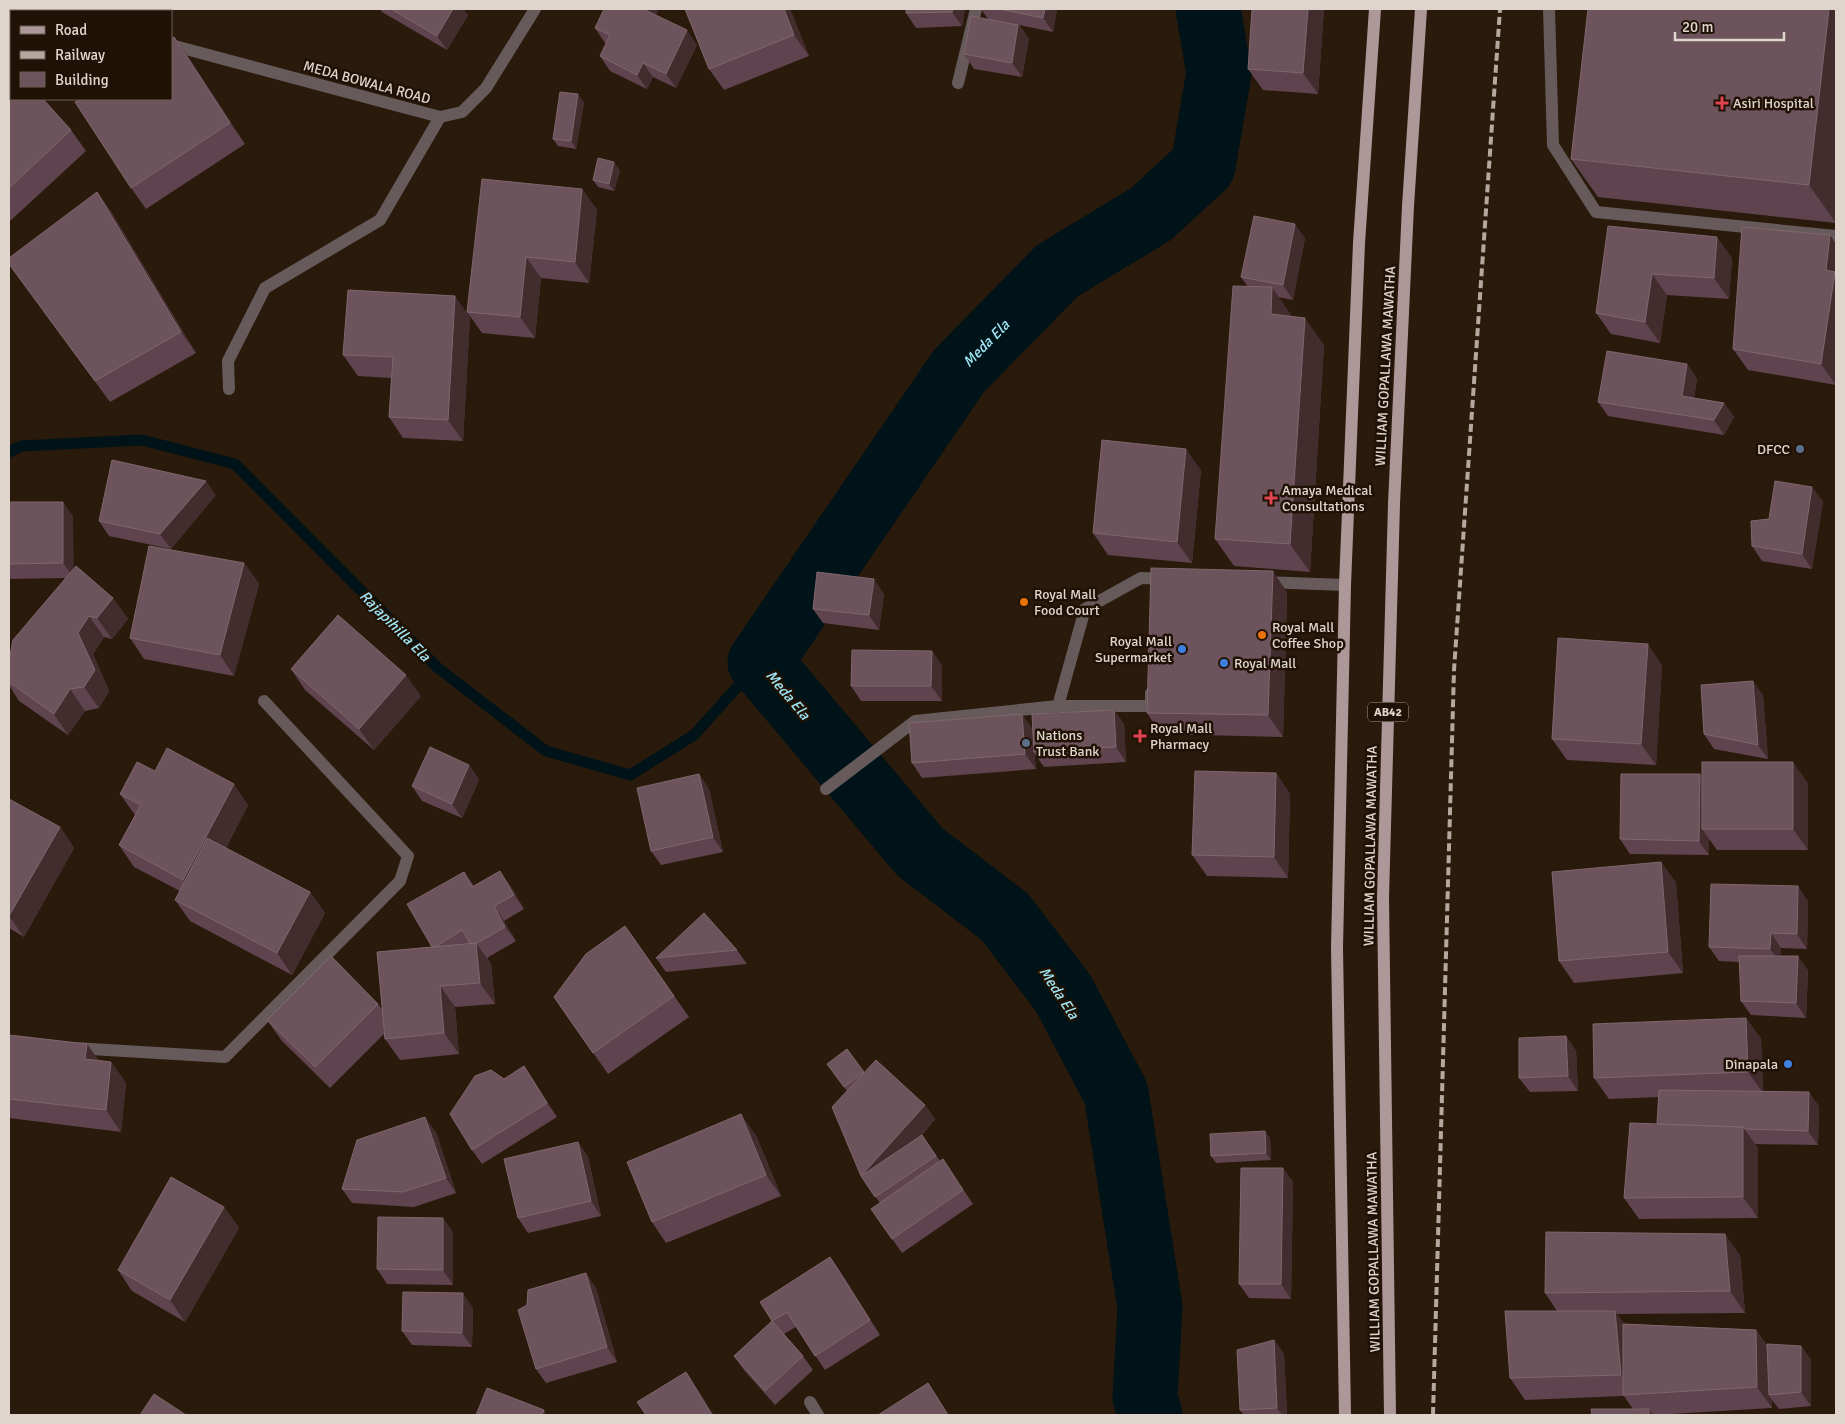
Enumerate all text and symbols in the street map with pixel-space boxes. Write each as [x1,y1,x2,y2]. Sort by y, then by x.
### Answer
legend [10,10,172,100]
scale bar [1675,10,1784,42]
text: 20 m [1682,18,1713,36]
text: Road [55,21,87,39]
text: Railway [55,46,105,64]
street label: MEDA BOWALA ROAD [301,57,432,108]
text: Building [55,71,109,89]
place label: Asiri Hospital [1733,95,1814,112]
marker: Asiri Hospital [1715,96,1729,110]
street label: WILLIAM GOPALLAWA MAWATHA [1372,265,1399,467]
water label: Meda Ela [959,316,1014,371]
place label: DFCC [1757,441,1790,458]
marker: DFCC [1794,443,1806,455]
place label: Amaya Medical Consultations [1282,482,1372,515]
marker: Amaya Medical Consultations [1264,491,1278,505]
place label: Royal Mall Food Court [1034,586,1100,619]
water label: Rajapihilla Ela [356,587,434,665]
marker: Royal Mall Food Court [1018,596,1030,608]
place label: Royal Mall Coffee Shop [1272,619,1344,652]
marker: Royal Mall Coffee Shop [1256,629,1268,641]
place label: Royal Mall Supermarket [1095,633,1172,666]
marker: Royal Mall Supermarket [1176,643,1188,655]
place label: Royal Mall [1234,655,1296,672]
marker: Royal Mall [1218,657,1230,669]
water label: Meda Ela [762,667,814,724]
road number: AB42 [1368,702,1408,722]
place label: Royal Mall Pharmacy [1150,720,1212,753]
place label: Nations Trust Bank [1036,727,1099,760]
marker: Royal Mall Pharmacy [1134,730,1146,742]
marker: Nations Trust Bank [1020,737,1032,749]
street label: WILLIAM GOPALLAWA MAWATHA [1360,745,1381,946]
water label: Meda Ela [1035,963,1083,1023]
place label: Dinapala [1725,1056,1778,1073]
marker: Dinapala [1782,1058,1794,1070]
street label: WILLIAM GOPALLAWA MAWATHA [1363,1151,1384,1352]

